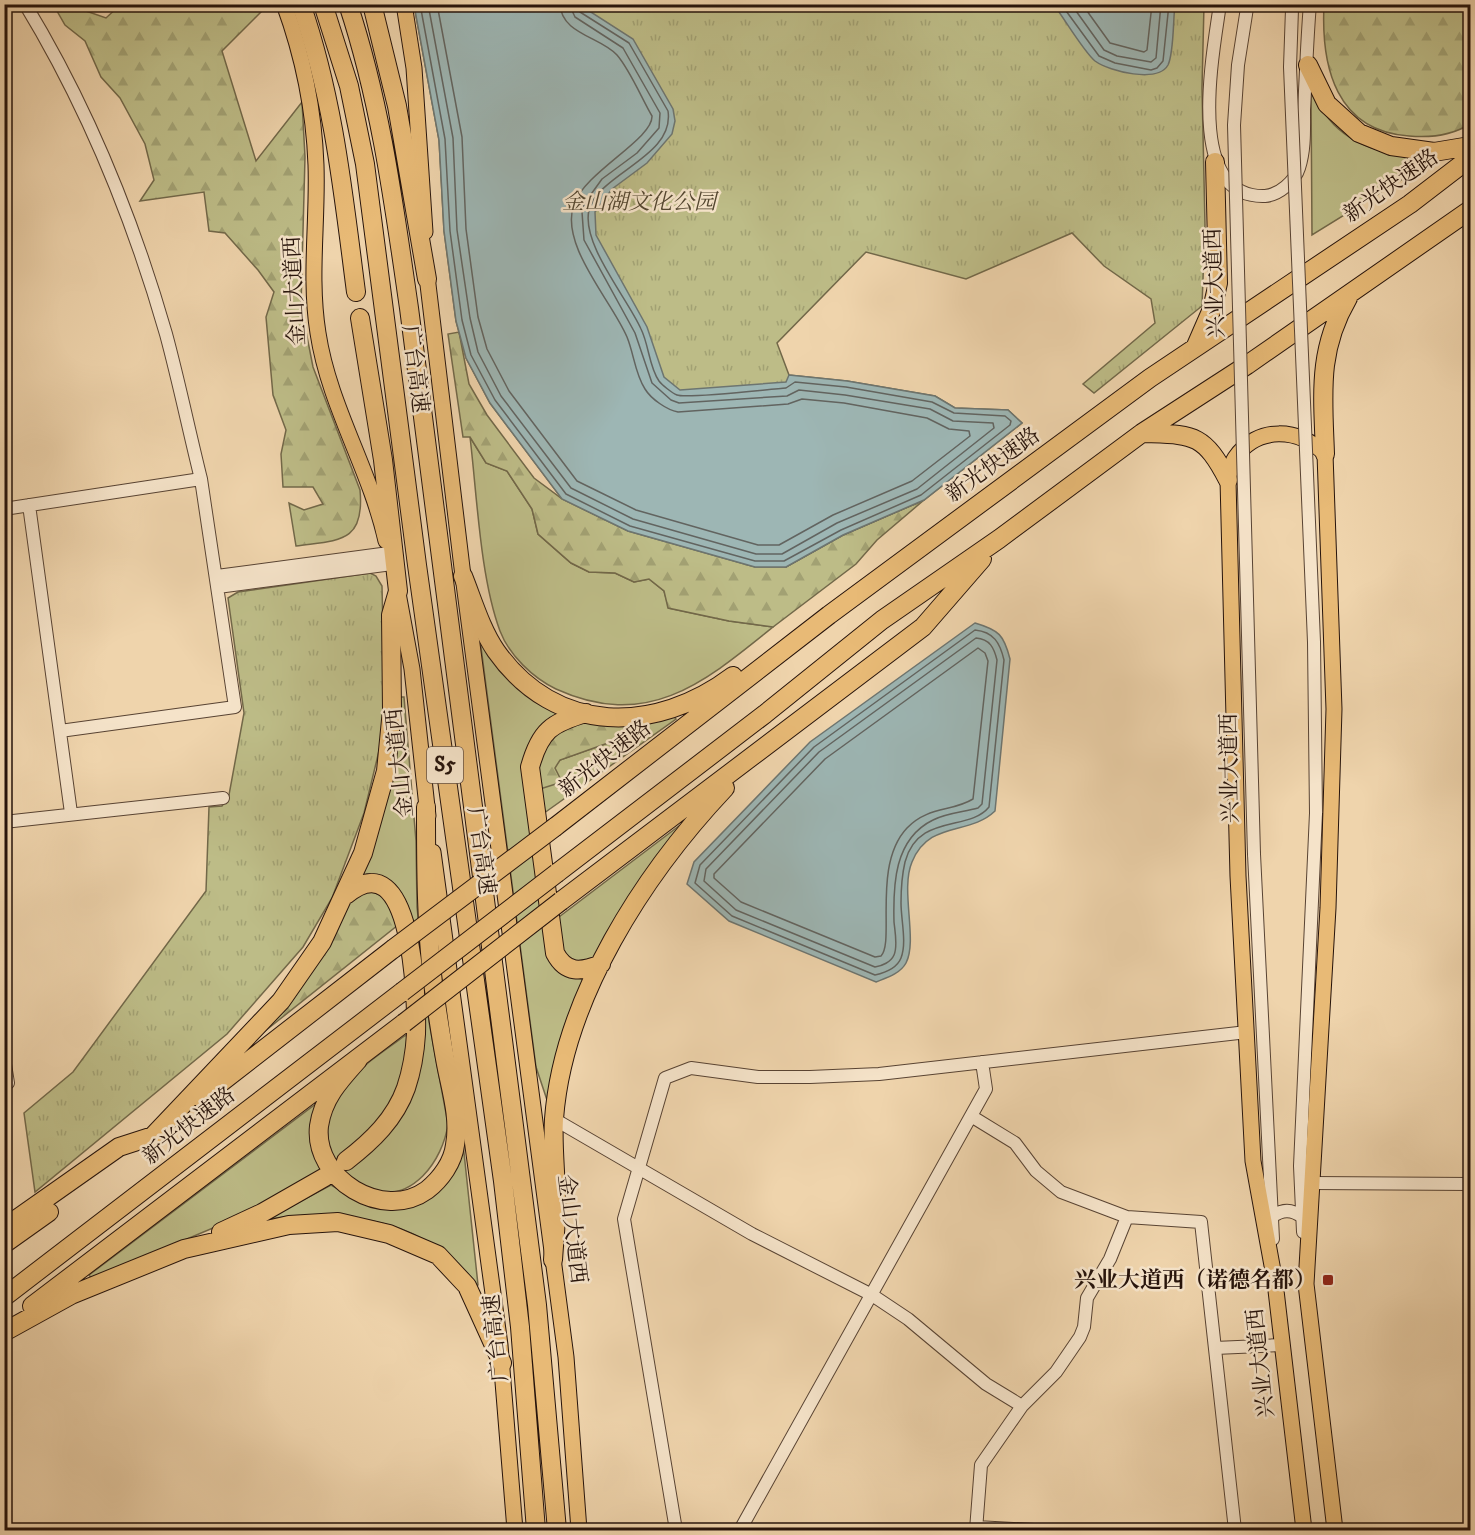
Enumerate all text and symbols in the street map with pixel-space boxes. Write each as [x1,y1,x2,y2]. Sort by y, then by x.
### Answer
street label: 新光快速路 [1338,143,1444,229]
park label: 金山湖文化公园 [562,189,719,216]
street label: 兴业大道西 [1200,228,1230,338]
street label: 金山大道西 [279,235,311,347]
street label: 广台高速 [396,324,434,414]
street label: 新光快速路 [941,422,1045,508]
street label: 金山大道西 [381,707,419,819]
street label: 兴业大道西 [1216,713,1244,823]
street label: 新光快速路 [553,714,657,804]
road number: S5 [427,747,463,783]
street label: 广台高速 [462,806,500,896]
street label: 新光快速路 [137,1081,241,1171]
street label: 金山大道西 [552,1173,592,1285]
place label: 兴业大道西（诺德名都） [1074,1267,1316,1294]
marker: 兴业大道西（诺德名都） [1321,1273,1335,1287]
street label: 广台高速 [478,1293,514,1383]
street label: 兴业大道西 [1242,1307,1280,1419]

